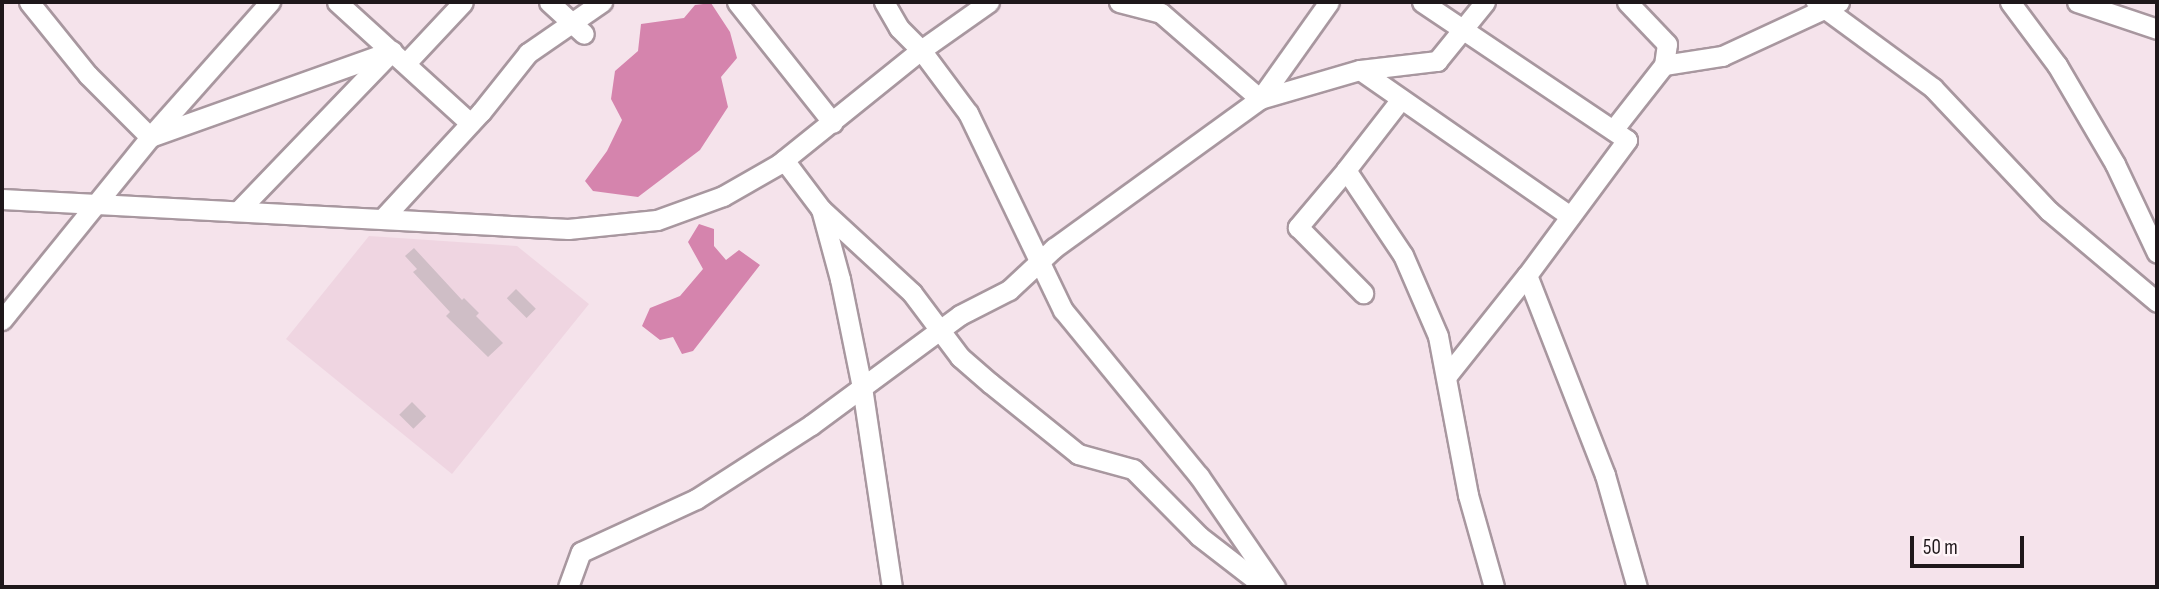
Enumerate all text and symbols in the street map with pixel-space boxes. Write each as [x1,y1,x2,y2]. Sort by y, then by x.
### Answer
scale bar [1914,522,2028,566]
text: 50 m [1923,535,1958,560]

